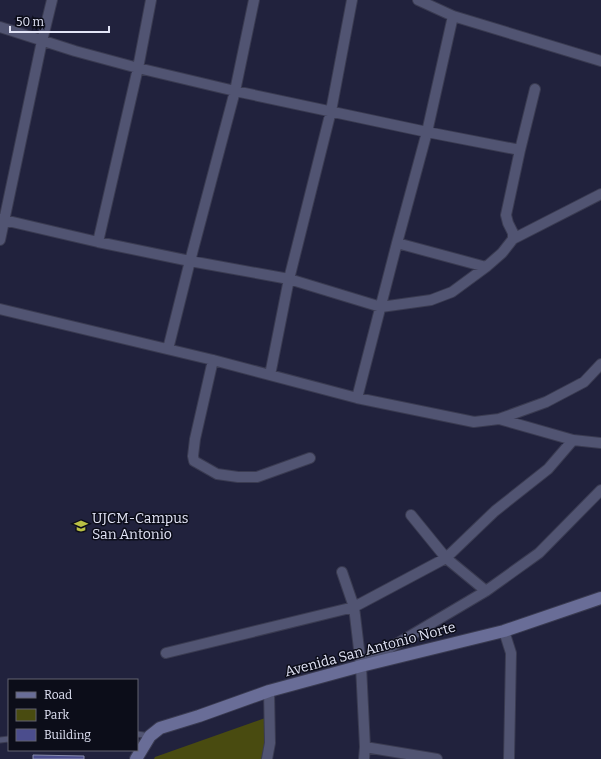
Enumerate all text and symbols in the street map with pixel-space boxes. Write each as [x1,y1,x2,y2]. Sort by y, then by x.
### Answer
scale bar [10,8,109,34]
text: 50 m [16,15,45,29]
place label: UJCM-Campus San Antonio [92,510,189,543]
school or university icon: UJCM-Campus San Antonio [73,518,89,534]
street label: Avenida San Antonio Norte [283,618,457,680]
legend [8,679,138,751]
text: Road [44,688,72,702]
text: Park [44,708,70,722]
text: Building [44,728,91,742]

